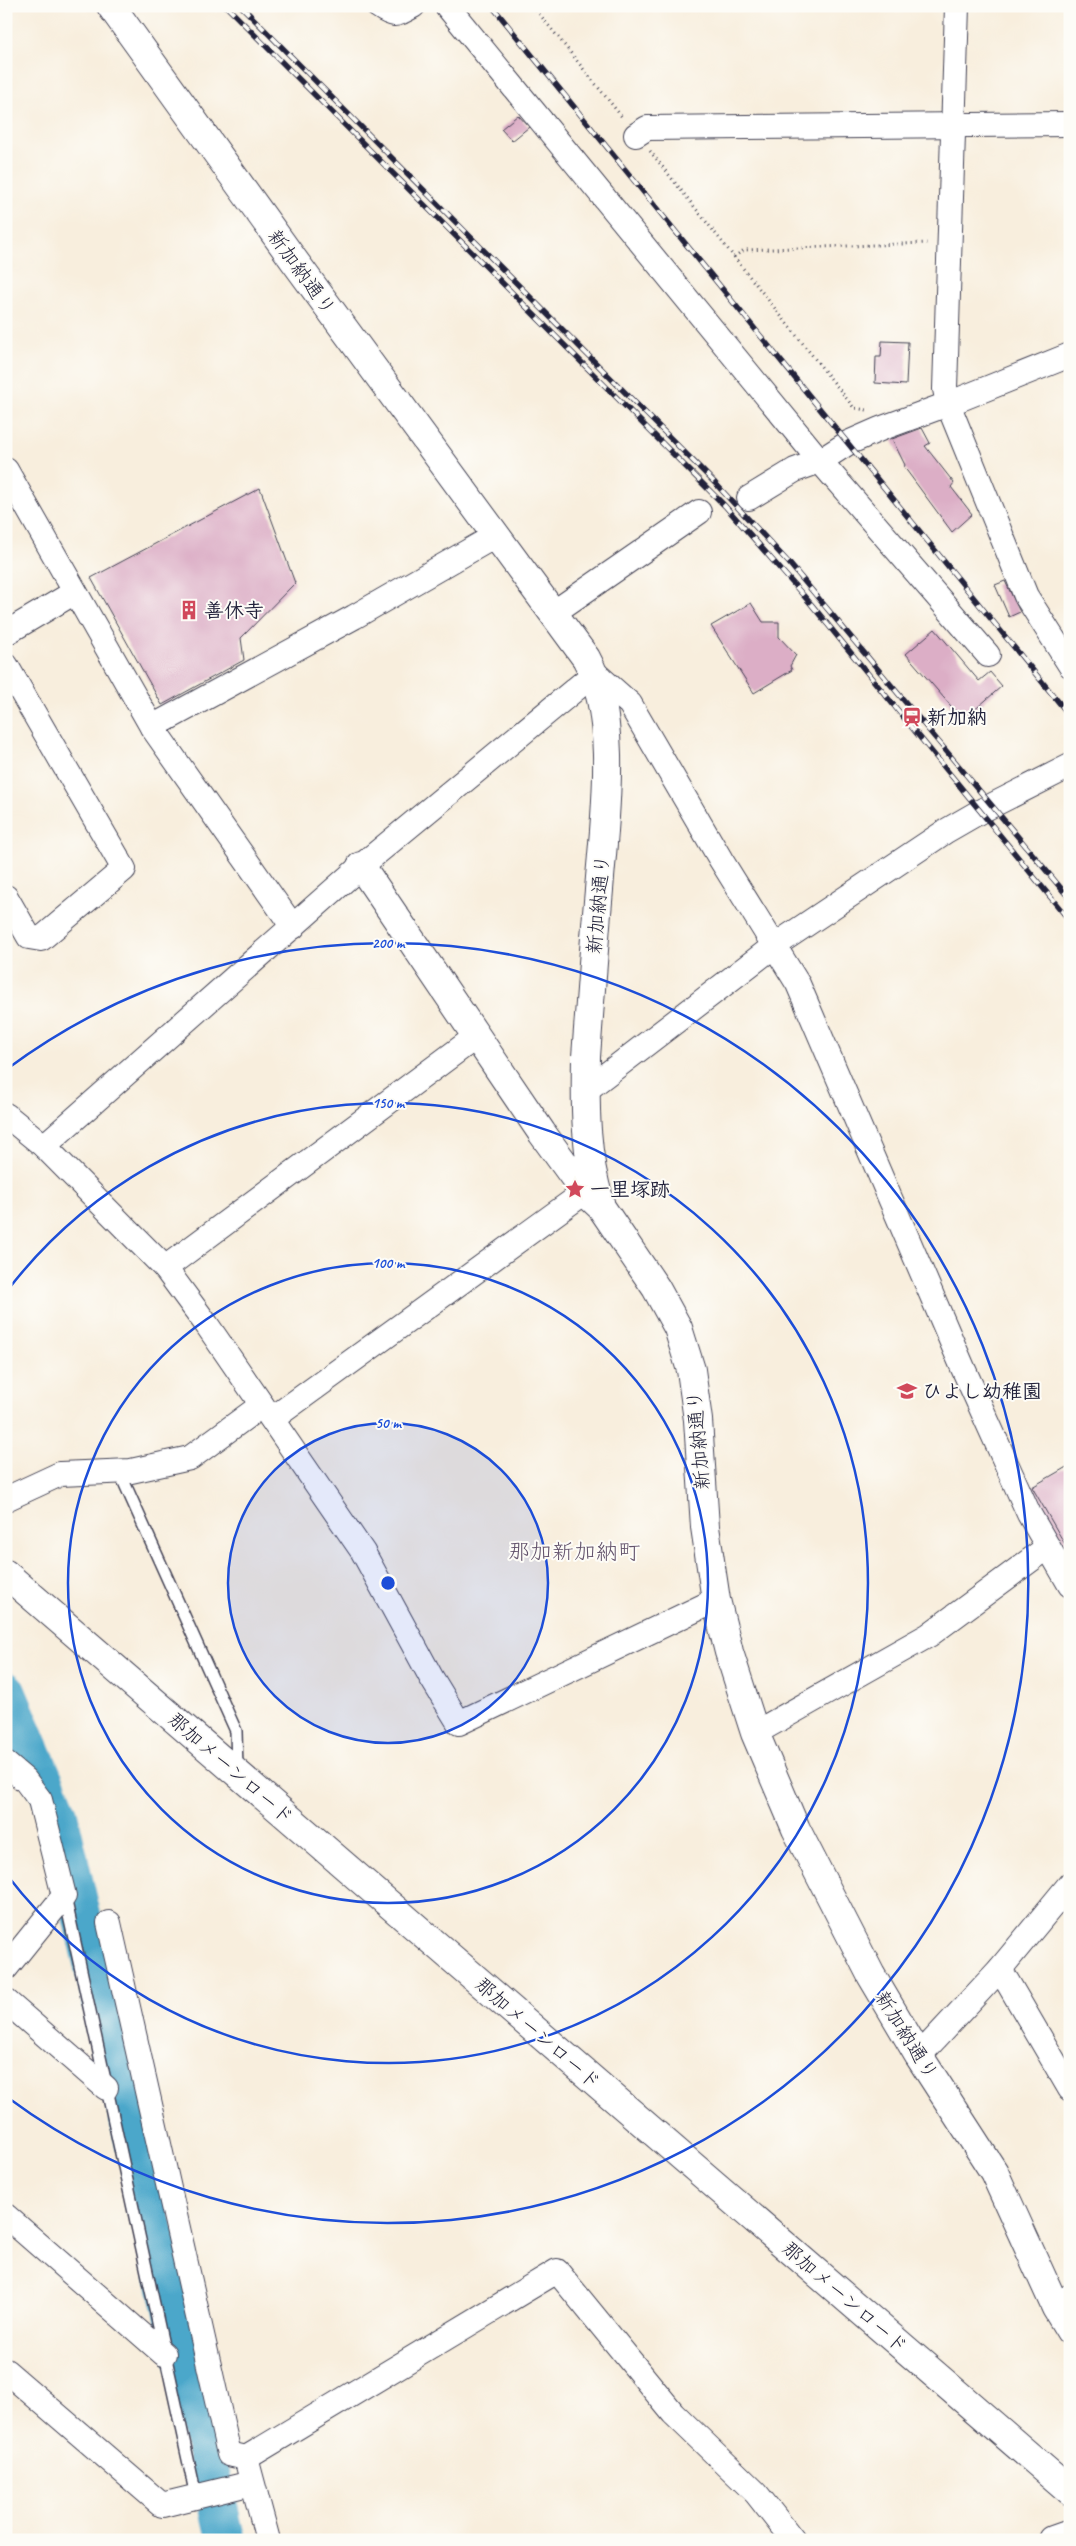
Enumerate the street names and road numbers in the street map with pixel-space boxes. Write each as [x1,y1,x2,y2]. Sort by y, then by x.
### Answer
street label: 新加納通り [262,224,341,320]
street label: 新加納通り [582,853,615,955]
street label: 新加納通り [682,1389,715,1491]
street label: 那加メーンロード [163,1707,299,1830]
street label: 那加メーンロード [470,1972,606,2095]
street label: 新加納通り [869,1986,944,2084]
street label: 那加メーンロード [777,2236,913,2359]

